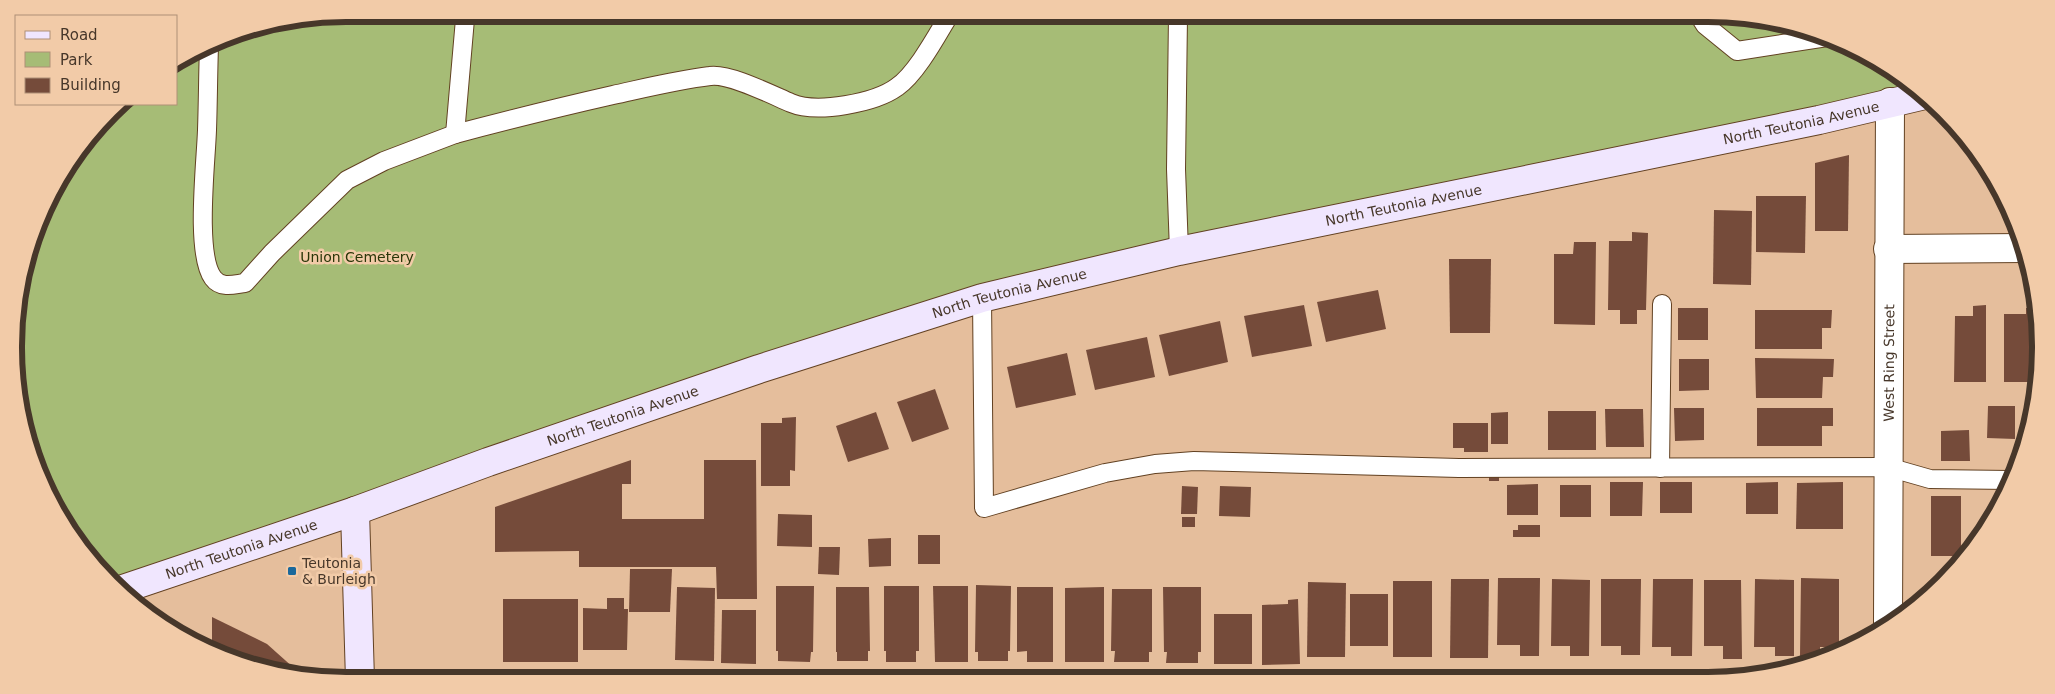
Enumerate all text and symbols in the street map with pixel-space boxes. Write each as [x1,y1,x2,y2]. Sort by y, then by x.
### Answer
legend [15,15,178,105]
text: Road [60,26,98,44]
text: Park [60,51,93,69]
text: Building [60,76,121,94]
street label: North Teutonia Avenue [1722,98,1881,147]
street label: North Teutonia Avenue [1324,181,1483,229]
park label: Union Cemetery [300,249,414,265]
street label: North Teutonia Avenue [930,265,1088,321]
street label: West Ring Street [1881,304,1897,422]
street label: North Teutonia Avenue [545,382,701,449]
street label: North Teutonia Avenue [163,516,319,582]
place label: Teutonia & Burleigh [301,555,376,587]
marker: Teutonia & Burleigh [286,565,298,577]

